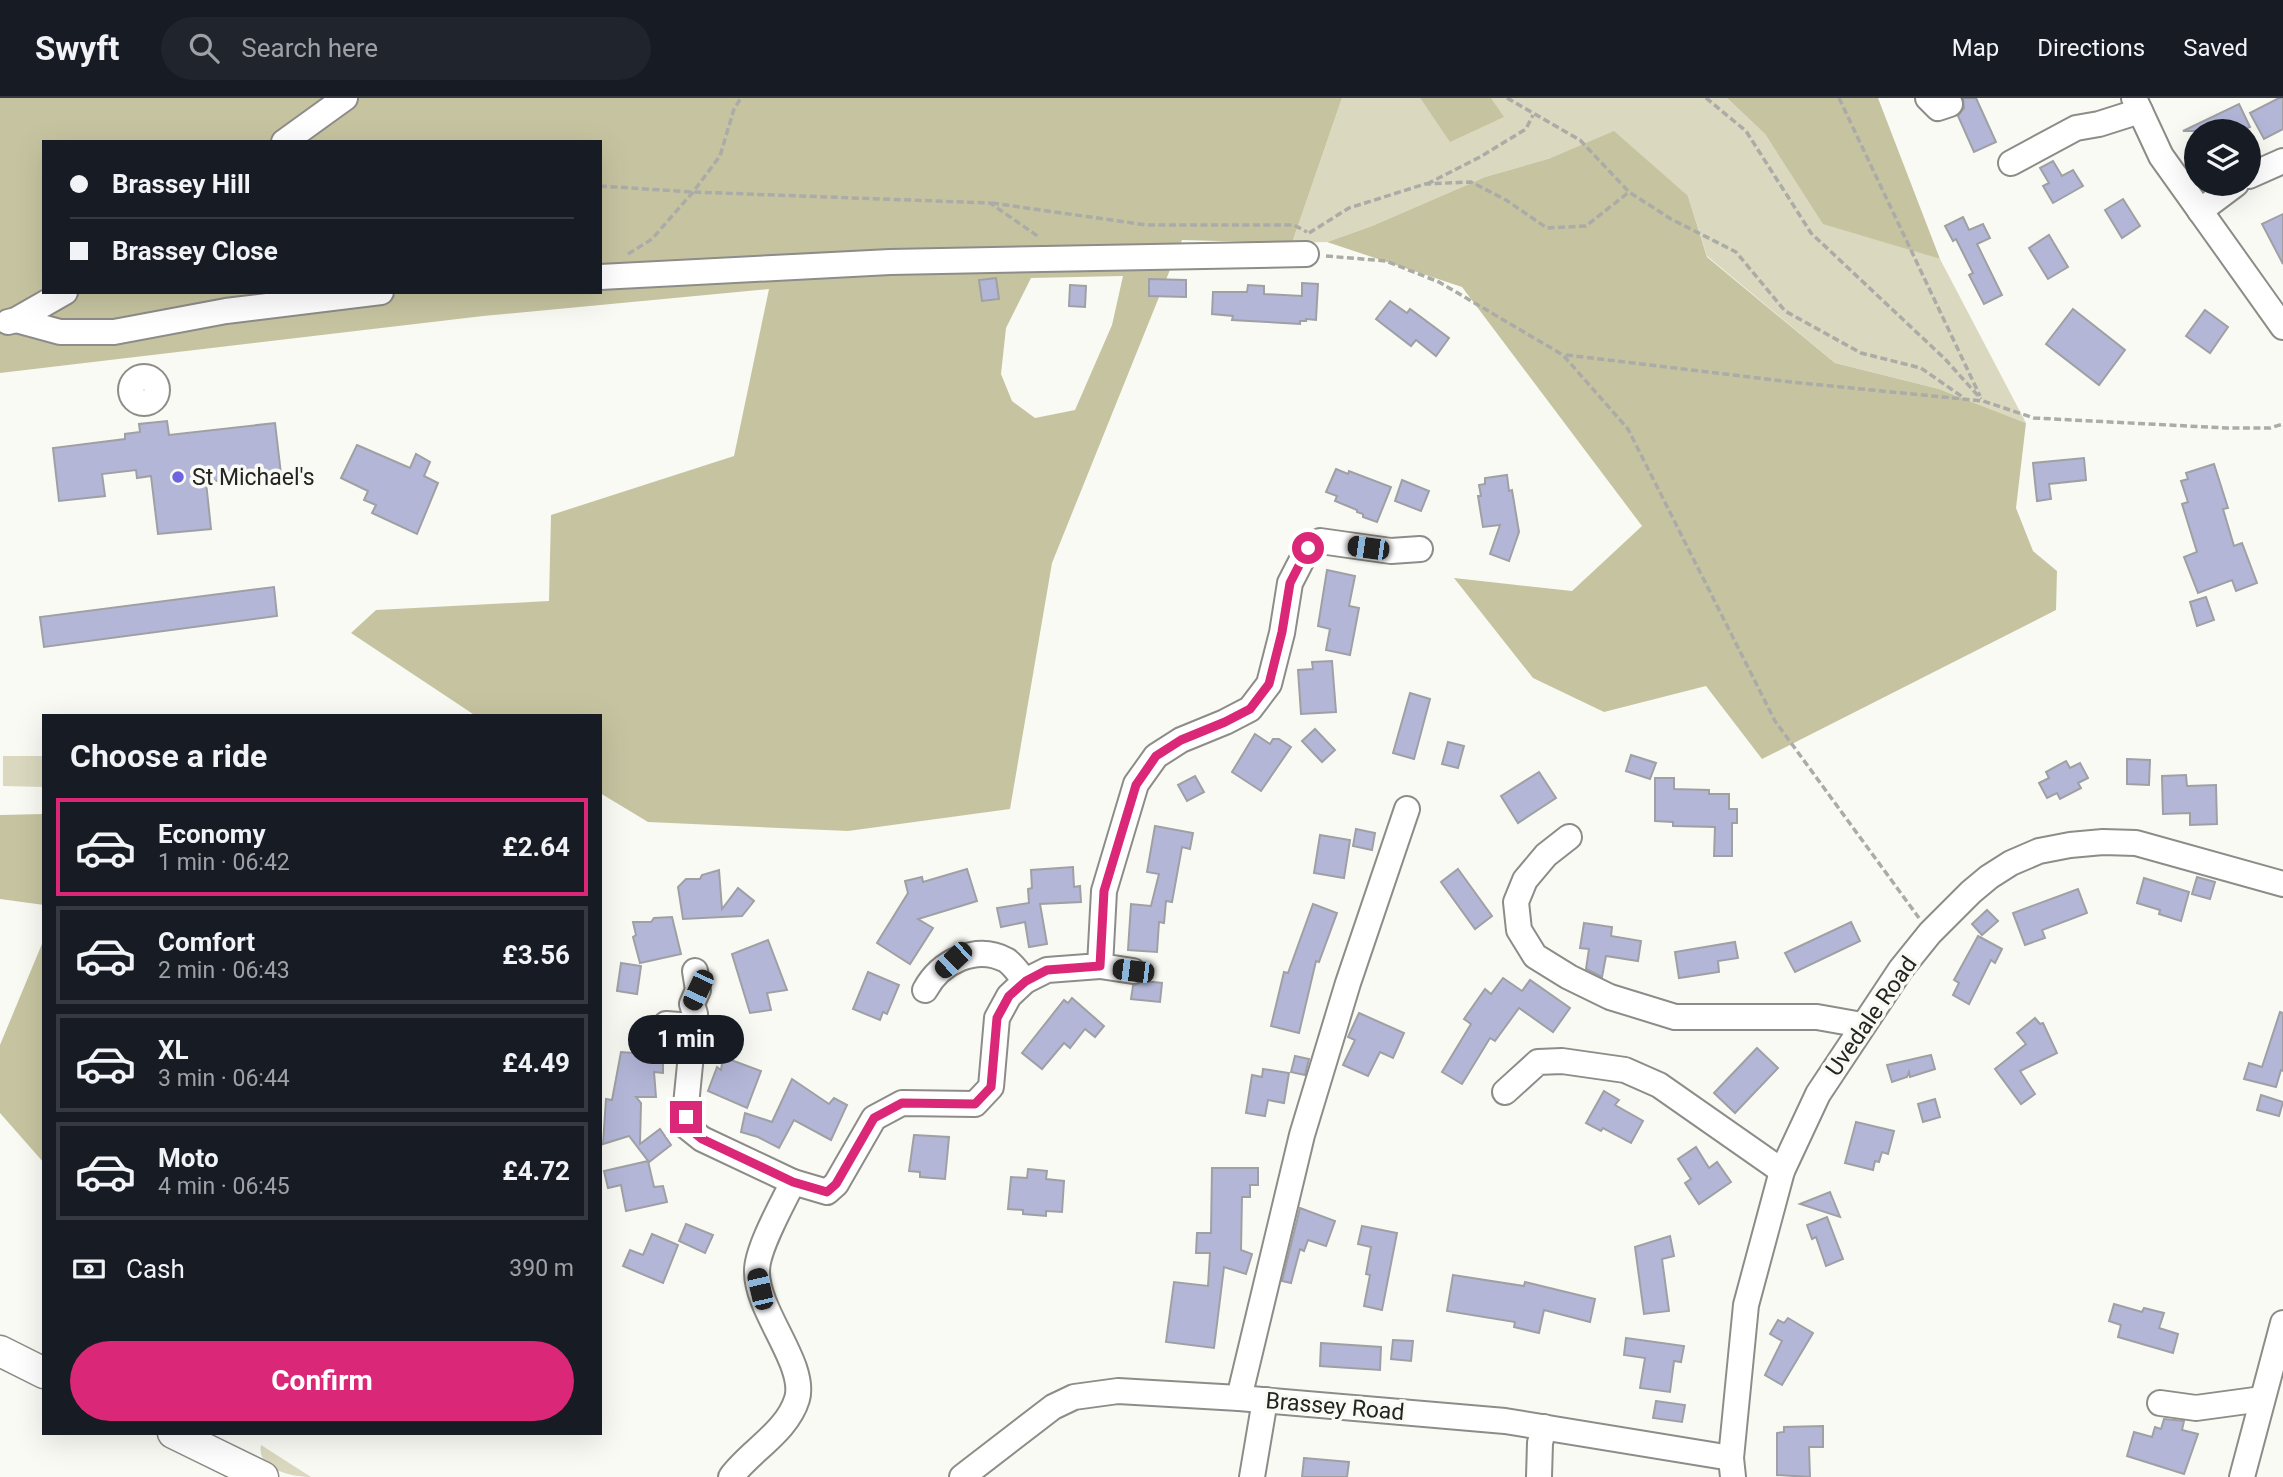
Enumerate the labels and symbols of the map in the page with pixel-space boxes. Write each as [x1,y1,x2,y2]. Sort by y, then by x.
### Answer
place label: St Michael's [192,464,315,491]
marker: St Michael's [170,469,186,485]
route start [1292,532,1324,564]
car [1346,535,1391,561]
car [931,938,976,982]
street label: Uvedale Road [1820,951,1923,1081]
car [1111,958,1156,984]
car [680,967,717,1013]
callout: 1 min [628,1016,744,1065]
route end [670,1101,702,1133]
car [746,1266,775,1312]
street label: Brassey Road [1264,1387,1406,1426]

